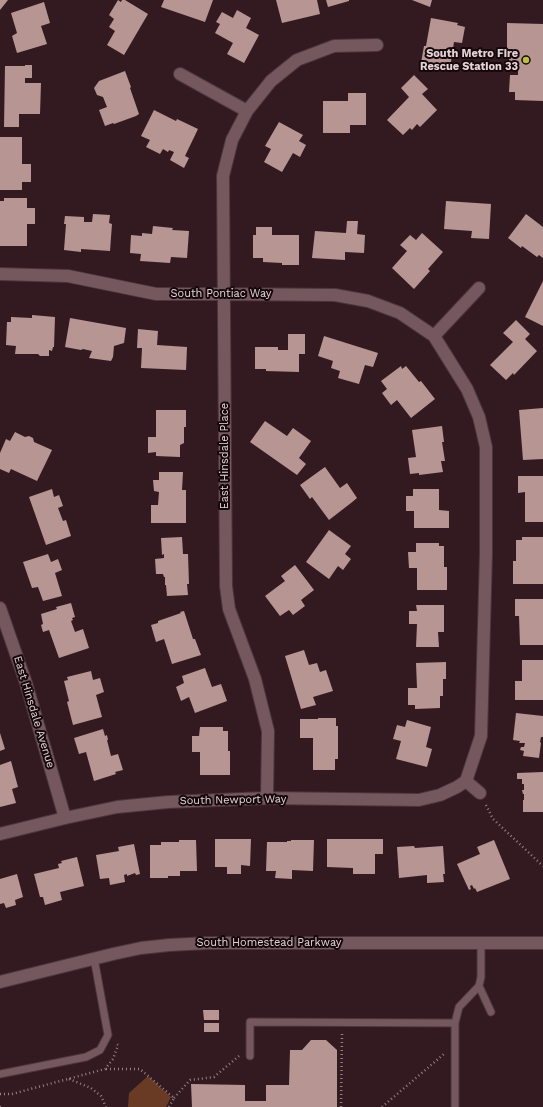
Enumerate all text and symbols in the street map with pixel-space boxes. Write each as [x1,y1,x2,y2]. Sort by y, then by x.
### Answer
place label: South Metro Fire Rescue Station 33 [420,47,518,73]
marker: South Metro Fire Rescue Station 33 [521,55,531,65]
street label: South Pontiac Way [171,287,271,301]
street label: East Hinsdale Place [218,403,232,509]
street label: East Hinsdale Avenue [11,654,57,770]
street label: South Newport Way [180,792,286,808]
street label: South Homestead Parkway [197,936,341,950]

